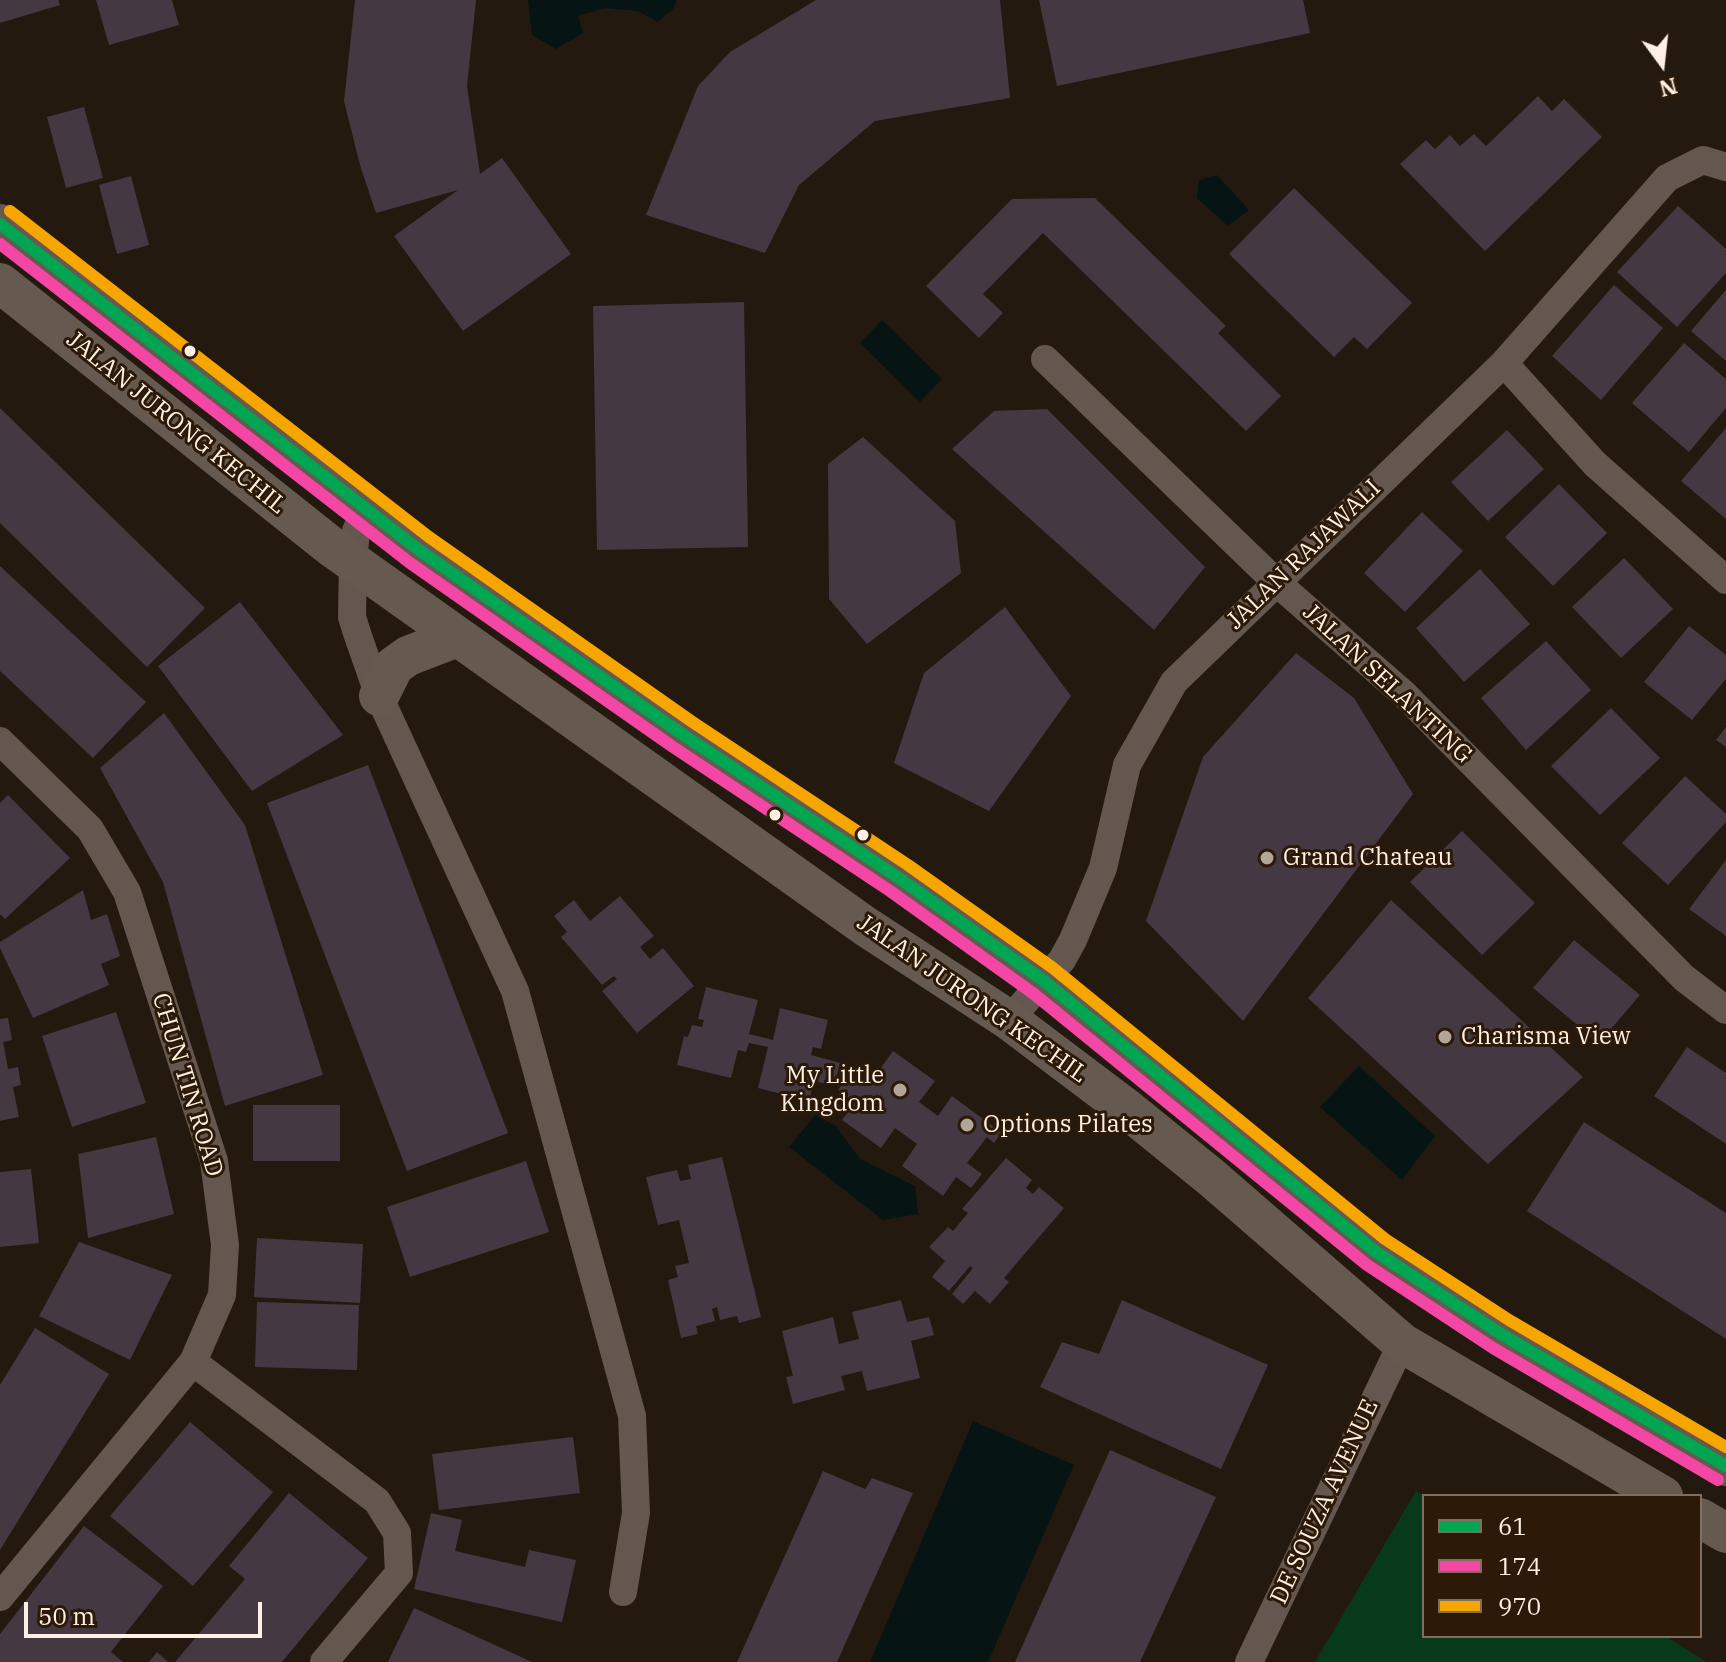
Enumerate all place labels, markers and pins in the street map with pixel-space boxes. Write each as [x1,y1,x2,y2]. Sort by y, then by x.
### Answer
unlabelled marker [182,343,198,359]
unlabelled marker [767,807,783,823]
unlabelled marker [855,827,871,843]
place label: Grand Chateau [1283,844,1452,872]
marker: Grand Chateau [1258,849,1276,867]
place label: Charisma View [1461,1023,1631,1051]
marker: Charisma View [1436,1028,1454,1046]
place label: My Little Kingdom [780,1062,884,1118]
marker: My Little Kingdom [891,1081,909,1099]
place label: Options Pilates [983,1111,1153,1139]
marker: Options Pilates [958,1116,976,1134]

